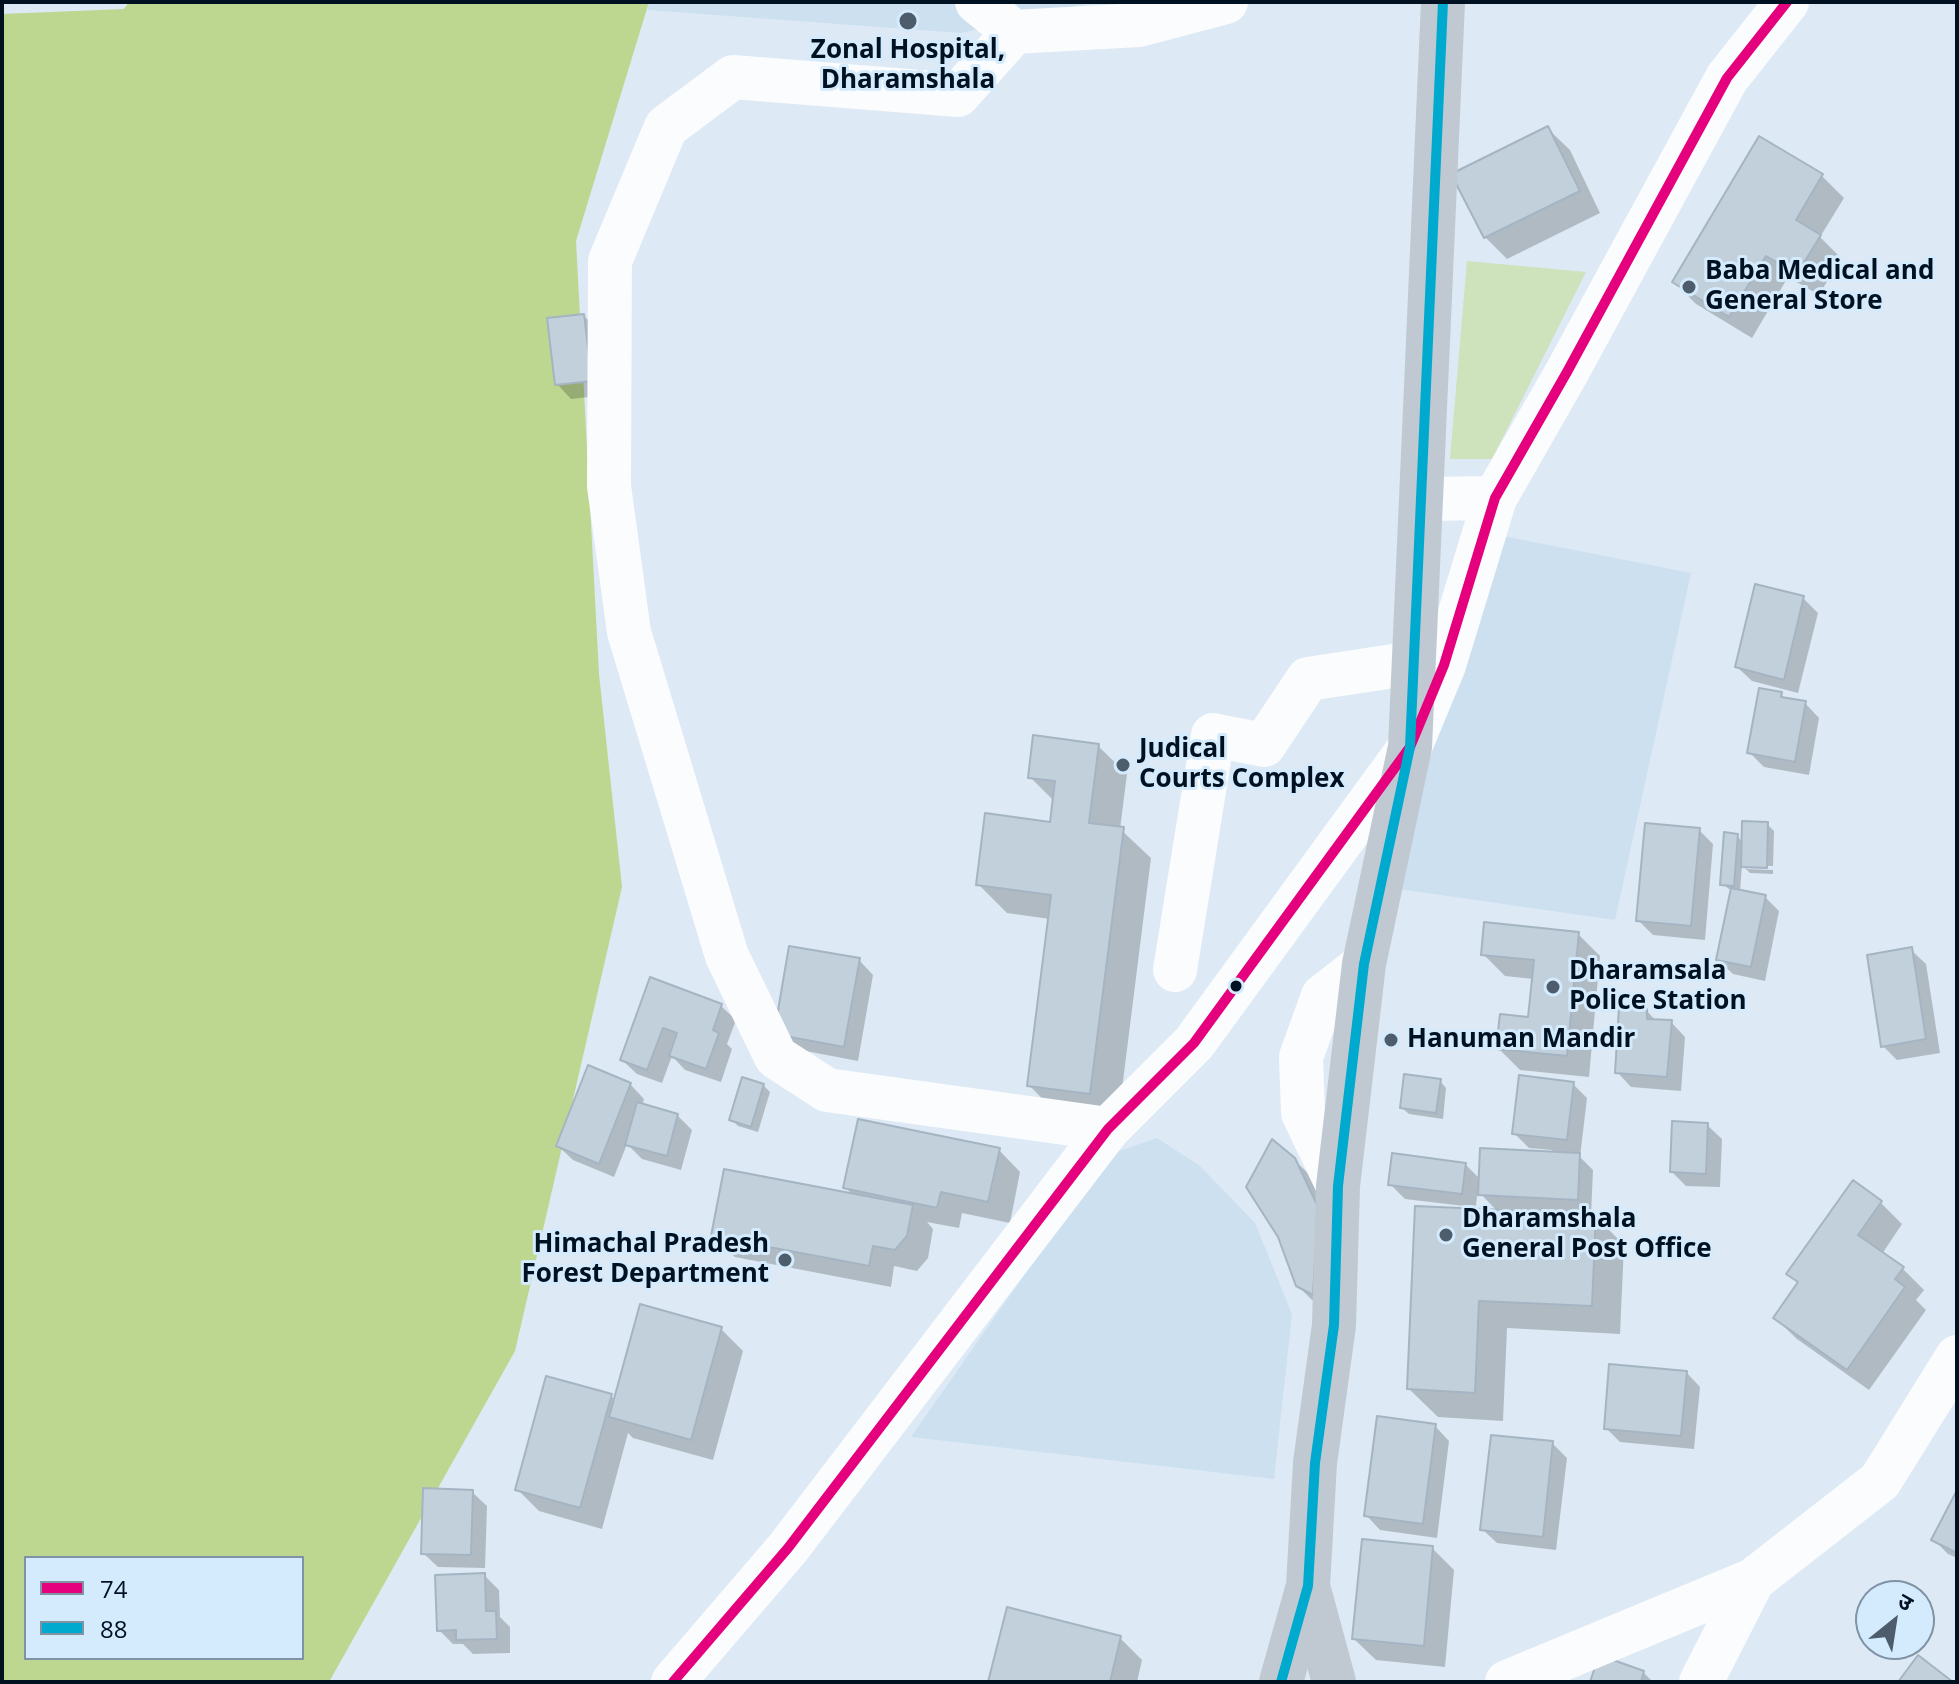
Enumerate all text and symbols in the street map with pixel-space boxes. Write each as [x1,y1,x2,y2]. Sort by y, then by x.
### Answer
marker: Zonal Hospital, Dharamshala [897,10,919,32]
place label: Zonal Hospital, Dharamshala [811,35,1005,96]
place label: Baba Medical and General Store [1705,256,1934,318]
marker: Baba Medical and General Store [1680,278,1698,296]
place label: Judical Courts Complex [1139,734,1344,796]
marker: Judical Courts Complex [1114,756,1132,774]
place label: Dharamsala Police Station [1569,956,1746,1018]
unlabelled marker [1228,978,1244,994]
marker: Dharamsala Police Station [1544,978,1562,996]
place label: Hanuman Mandir [1407,1024,1635,1056]
marker: Hanuman Mandir [1382,1031,1400,1049]
place label: Dharamshala General Post Office [1462,1204,1712,1266]
marker: Dharamshala General Post Office [1437,1226,1455,1244]
place label: Himachal Pradesh Forest Department [521,1229,769,1290]
marker: Himachal Pradesh Forest Department [776,1251,794,1269]
legend [24,1556,304,1660]
text: 74 [100,1572,127,1605]
north arrow [1855,1580,1935,1660]
text: उ [1893,1585,1919,1617]
text: 88 [100,1612,127,1645]

